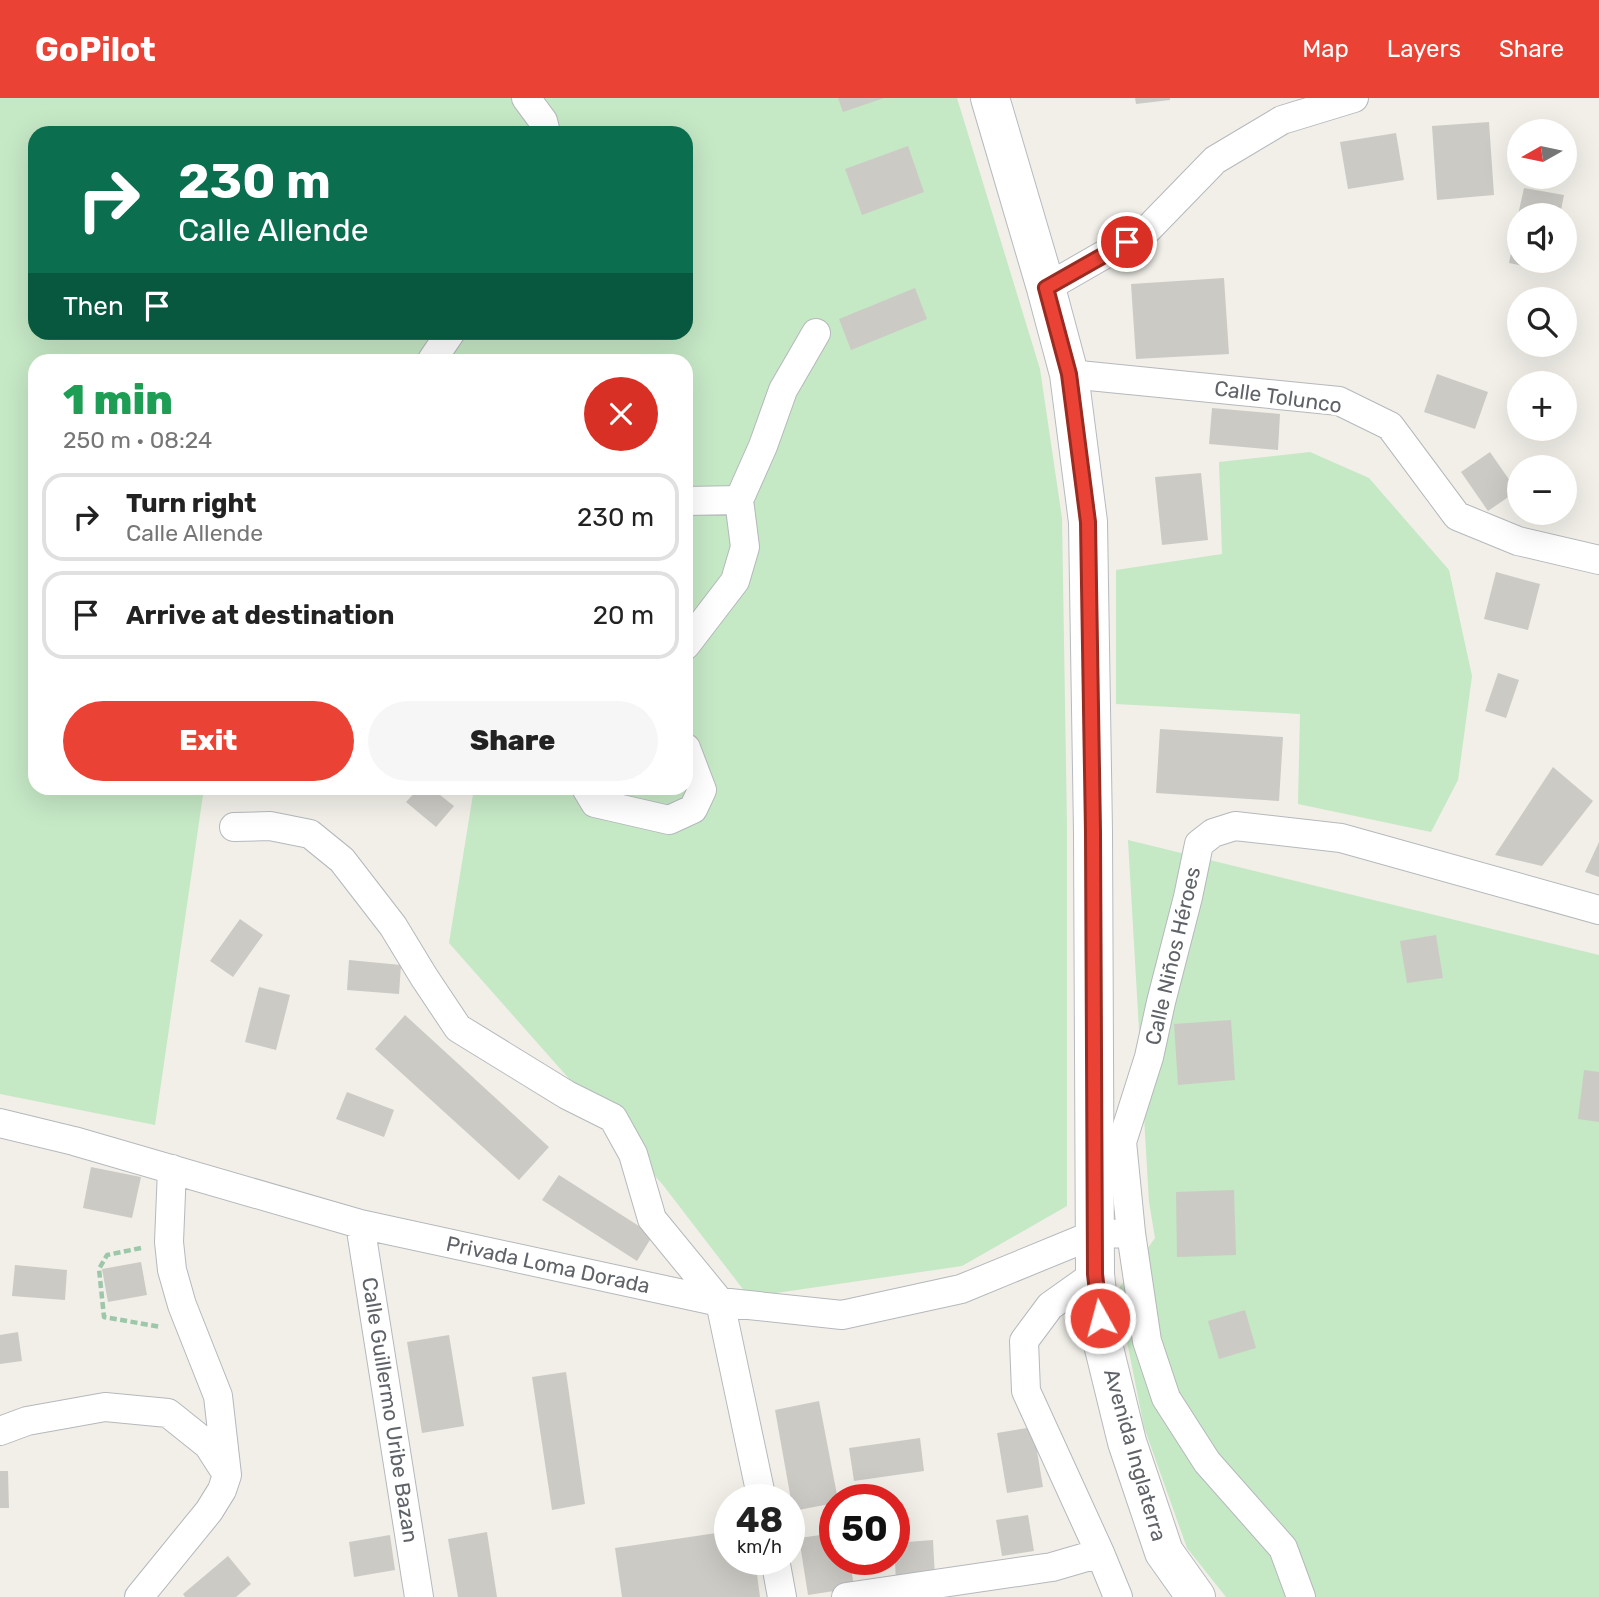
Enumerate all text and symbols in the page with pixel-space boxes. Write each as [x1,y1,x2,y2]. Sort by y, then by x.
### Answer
text: GoPilot [35,30,156,69]
text: Map [1302,35,1349,63]
text: Layers [1387,35,1461,63]
text: Share [1499,35,1564,63]
north arrow [1507,119,1577,189]
map controls [1507,119,1577,525]
text: 230 m [178,152,331,210]
icon: right [63,154,154,245]
button: sound [1507,203,1577,273]
text: Calle Allende [178,211,369,249]
pin [1097,212,1157,272]
icon: arrive [1108,223,1146,261]
icon: arrive [138,287,176,325]
button: search [1507,287,1577,357]
text: Then [63,291,124,322]
button: + [1507,371,1577,441]
text: 1 min [63,375,173,425]
street label: Calle Tolunco [1213,375,1343,418]
button: close [584,377,658,451]
text: 250 m · 08:24 [63,426,212,454]
button: − [1507,455,1577,525]
text: Turn right [126,488,256,519]
icon: right [67,498,105,536]
text: 230 m [577,502,654,533]
text: Calle Allende [126,519,263,547]
icon: arrive [67,596,105,634]
text: Arrive at destination [126,600,394,631]
text: 20 m [593,600,654,631]
button: Exit [63,701,354,781]
button: Share [368,701,658,781]
street label: Calle Niños Héroes [1140,864,1205,1047]
street label: Privada Loma Dorada [444,1231,652,1298]
street label: Calle Guillermo Uribe Bazan [357,1275,424,1544]
position arrow [1063,1281,1137,1355]
street label: Avenida Inglaterra [1099,1366,1172,1544]
speed limit sign: 50 [819,1484,910,1575]
text: 48 [736,1499,783,1541]
text: km/h [737,1536,782,1558]

